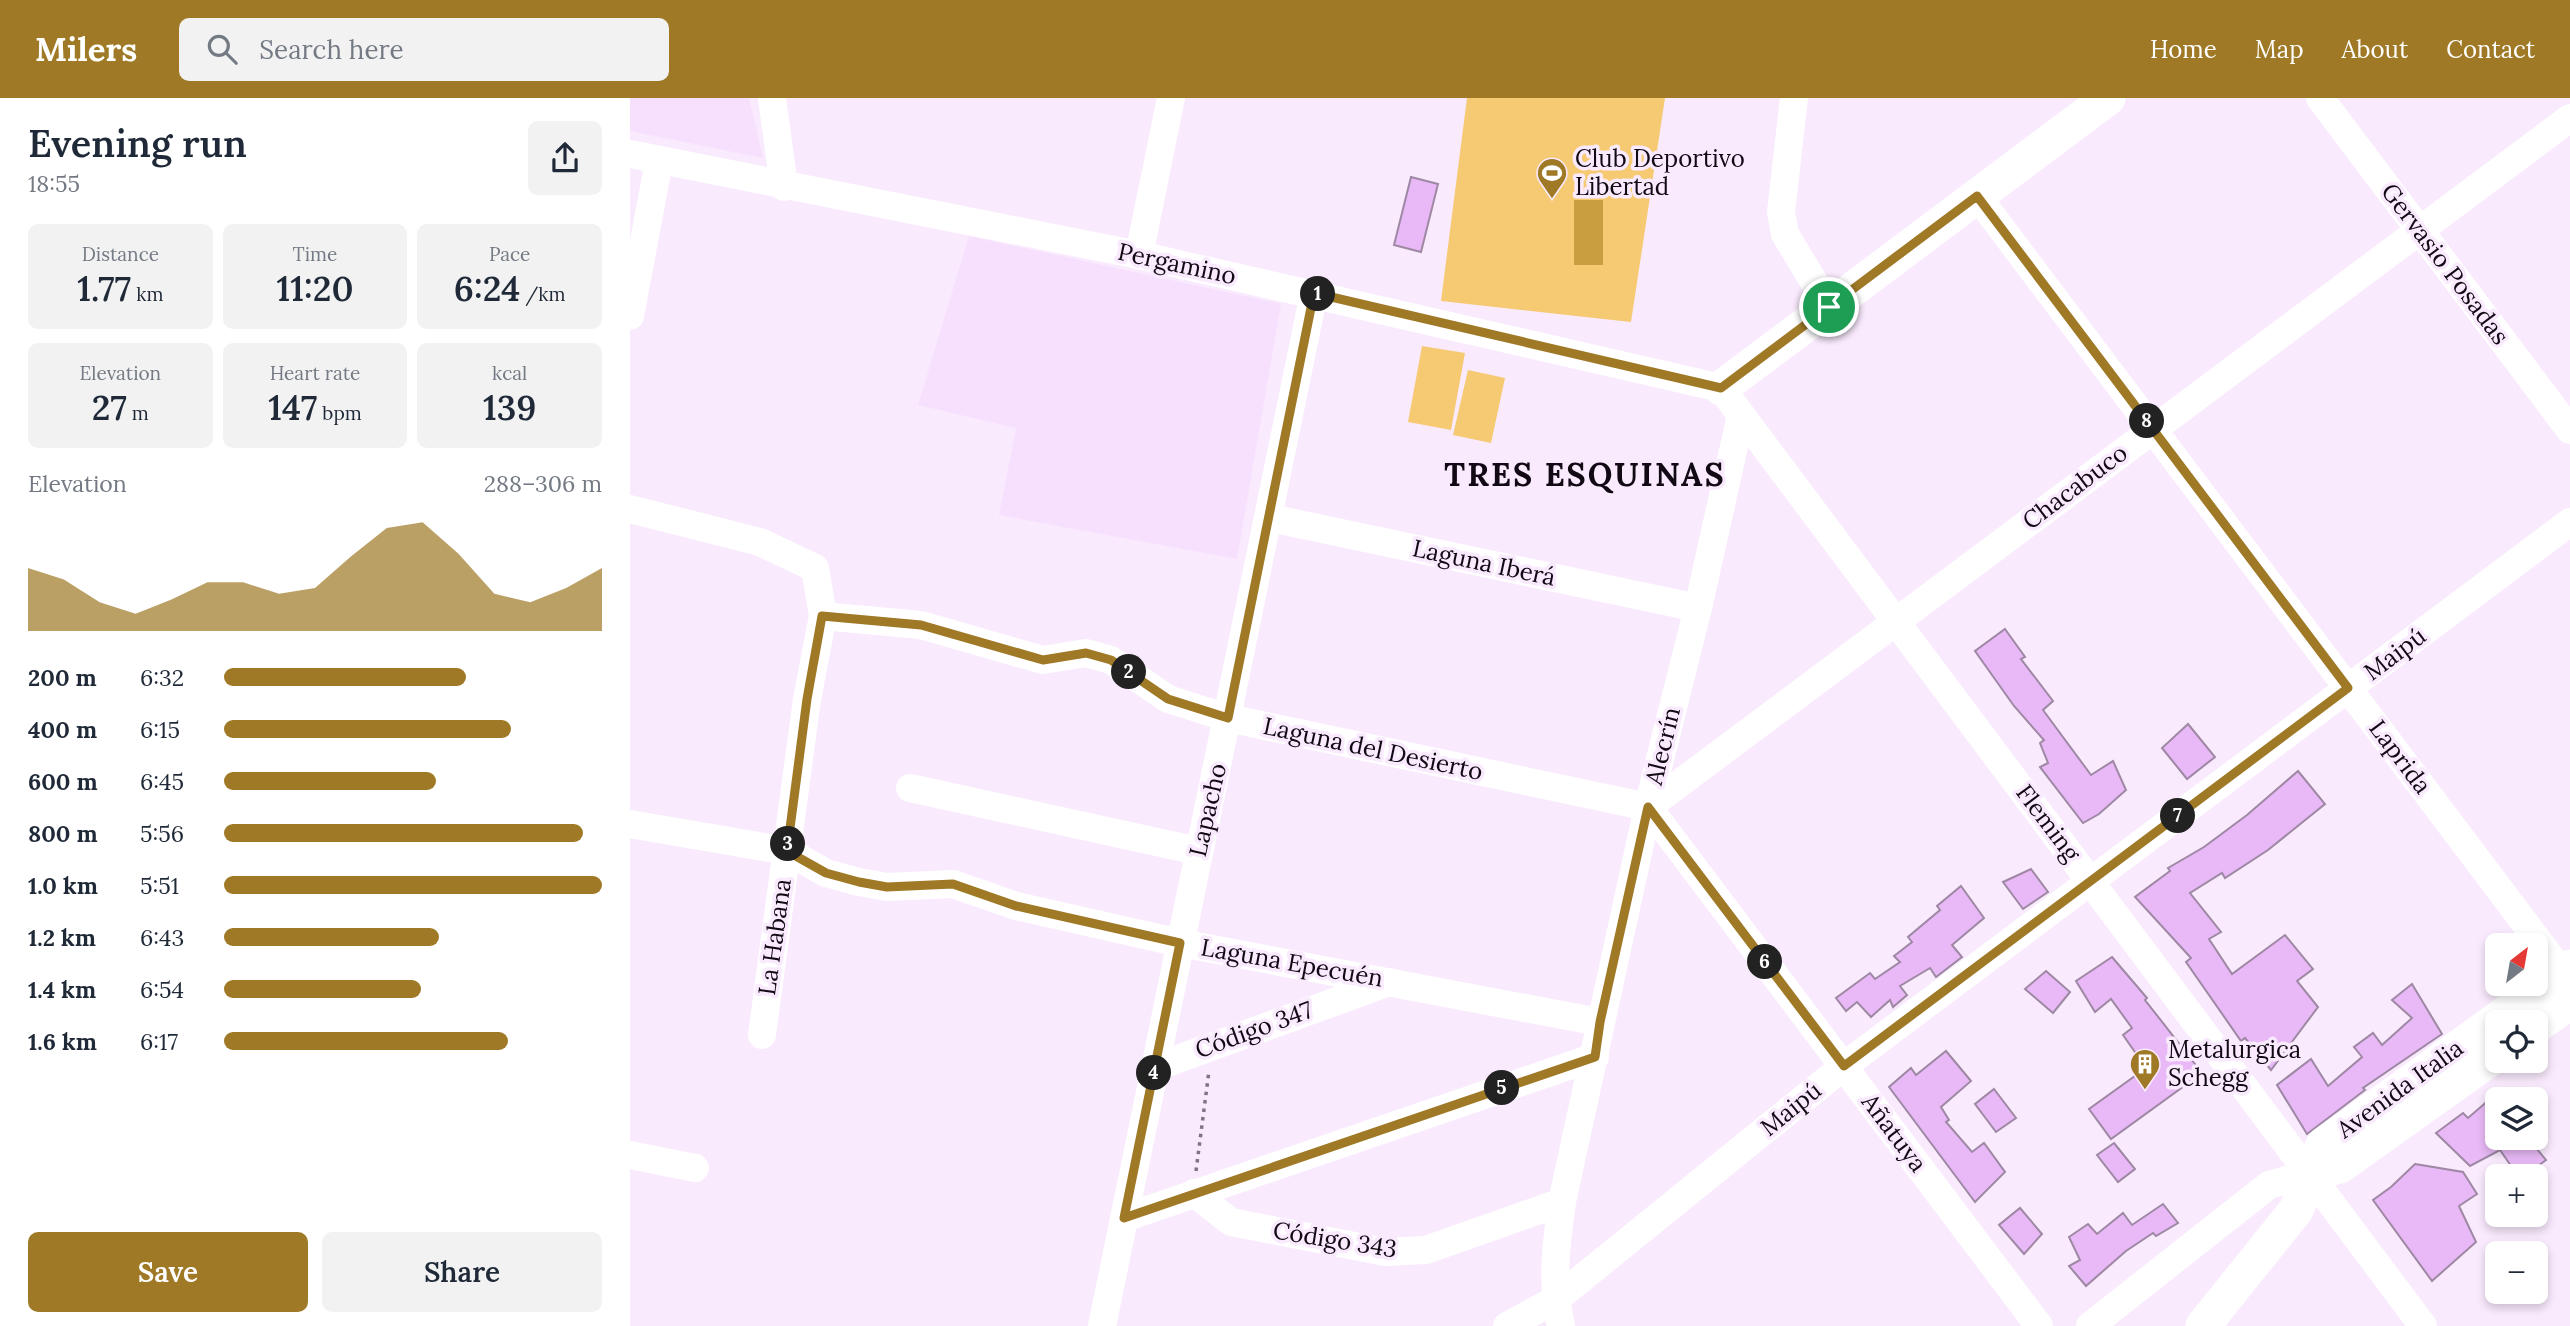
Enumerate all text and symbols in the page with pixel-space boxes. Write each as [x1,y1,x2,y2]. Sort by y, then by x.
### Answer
search box [179,18,669,81]
text: Milers [35,28,137,70]
icon: search [203,30,241,68]
text: Search here [259,33,404,66]
text: Home [2150,34,2217,65]
text: Map [2255,34,2304,65]
text: About [2342,34,2408,65]
text: Contact [2446,34,2535,65]
text: Evening run [28,119,247,167]
button: share [528,121,602,195]
place label: Club Deportivo Libertad [1575,143,1745,202]
sports icon: Club Deportivo Libertad [1535,156,1569,200]
text: 18:55 [28,169,80,198]
street label: Gervasio Posadas [2375,177,2516,350]
street label: Pergamino [1115,236,1239,291]
text: Distance [82,242,159,266]
text: Time [293,242,337,266]
text: Pace [489,242,530,266]
text: 1.77 [77,266,131,311]
text: 11:20 [277,266,353,311]
text: 6:24 [454,266,520,311]
pin: 1 [1300,276,1336,312]
pin [1799,277,1859,337]
text: 1 [1314,281,1321,305]
text: km [131,282,163,306]
text: /km [520,282,566,306]
icon: arrive [1810,288,1848,326]
text: Elevation [80,361,161,385]
text: Heart rate [270,361,360,385]
text: kcal [492,361,527,385]
text: 27 [92,385,127,430]
text: 147 [268,385,317,430]
text: 139 [483,385,536,430]
text: m [127,401,149,425]
text: bpm [317,401,362,425]
pin: 8 [2130,404,2164,438]
text: 8 [2141,408,2152,432]
street label: Chacabuco [2016,437,2133,536]
district label: TRES ESQUINAS [1444,454,1726,495]
text: Elevation [28,469,127,498]
text: 288–306 m [484,469,602,498]
street label: Laguna Iberá [1410,532,1558,593]
street label: Maipú [2357,620,2432,687]
pin: 2 [1112,654,1146,690]
text: 2 [1123,659,1134,683]
text: 200 m [28,663,97,692]
text: 6:32 [140,663,184,692]
street label: Alecrín [1638,704,1687,789]
street label: Laguna del Desierto [1261,710,1486,787]
street label: Laprida [2362,713,2438,800]
text: 400 m [28,715,97,744]
text: 6:15 [140,715,180,744]
street label: Lapacho [1182,760,1233,860]
text: 600 m [28,767,98,796]
text: 6:45 [140,767,184,796]
street label: Fleming [2009,778,2088,868]
pin: 7 [2160,798,2196,834]
text: 7 [2173,803,2182,827]
text: 800 m [28,819,98,848]
text: 5:56 [140,819,184,848]
pin: 3 [770,826,806,862]
text: 3 [782,831,793,855]
text: 1.0 km [28,871,98,900]
text: 5:51 [140,871,179,900]
street label: La Habana [751,877,798,997]
text: 1.2 km [28,923,96,952]
text: 6:43 [140,923,184,952]
street label: Laguna Epecuén [1199,931,1386,994]
north arrow [2485,933,2548,996]
map controls [2485,933,2548,1304]
pin: 6 [1748,944,1782,980]
text: 6 [1759,949,1770,973]
text: 1.4 km [28,975,96,1004]
text: 6:54 [140,975,184,1004]
street label: Código 347 [1191,994,1317,1065]
button: locate [2485,1010,2548,1073]
text: 1.6 km [28,1027,97,1056]
text: 6:17 [140,1027,178,1056]
street label: Avenida Italia [2330,1032,2469,1145]
place label: Metalurgica Schegg [2168,1034,2301,1093]
building icon: Metalurgica Schegg [2128,1047,2162,1091]
pin: 4 [1136,1056,1172,1090]
text: 4 [1148,1060,1159,1084]
pin: 5 [1484,1070,1520,1105]
text: 5 [1496,1075,1507,1099]
street label: Maipú [1754,1075,1828,1143]
street label: Añatuya [1854,1086,1934,1178]
button: layers [2485,1087,2548,1150]
button: + [2485,1164,2548,1227]
street label: Código 343 [1271,1214,1399,1265]
button: Save [28,1232,308,1312]
button: Share [322,1232,602,1312]
button: − [2485,1241,2548,1304]

